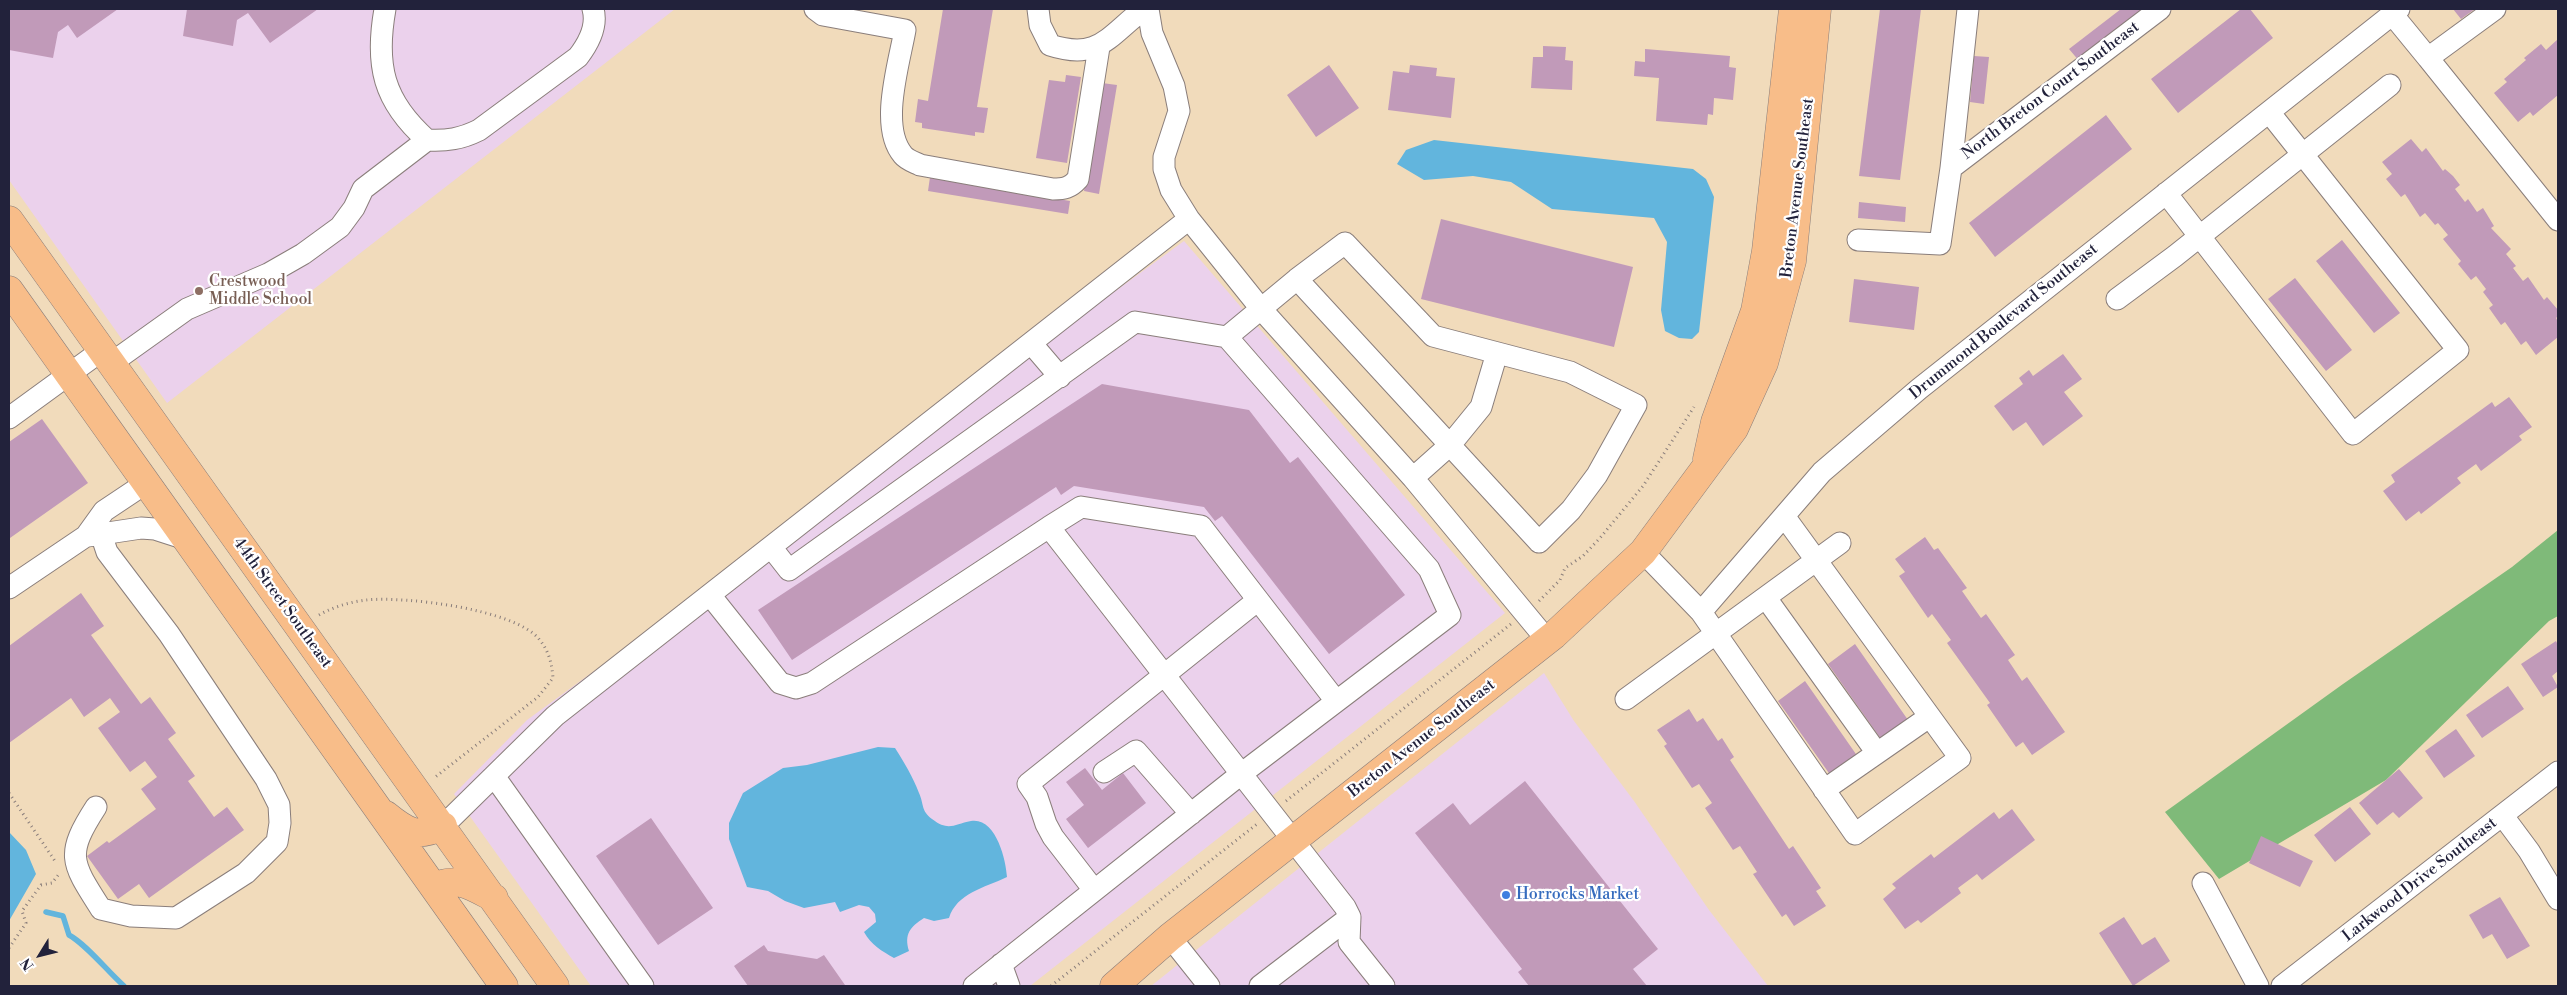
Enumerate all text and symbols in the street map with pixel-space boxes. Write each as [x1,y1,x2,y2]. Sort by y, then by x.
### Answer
street label: North Breton Court Southeast [1958,18,2144,164]
street label: Breton Avenue Southeast [1777,97,1819,279]
street label: Drummond Boulevard Southeast [1906,240,2102,404]
place label: Crestwood Middle School [209,272,312,310]
marker: Crestwood Middle School [193,285,205,297]
street label: 44th Street Southeast [228,534,336,672]
street label: Breton Avenue Southeast [1345,676,1499,802]
street label: Larkwood Drive Southeast [2339,814,2501,946]
place label: Horrocks Market [1516,885,1639,905]
marker: Horrocks Market [1500,889,1512,901]
north arrow [15,930,65,980]
text: N [17,954,38,974]

